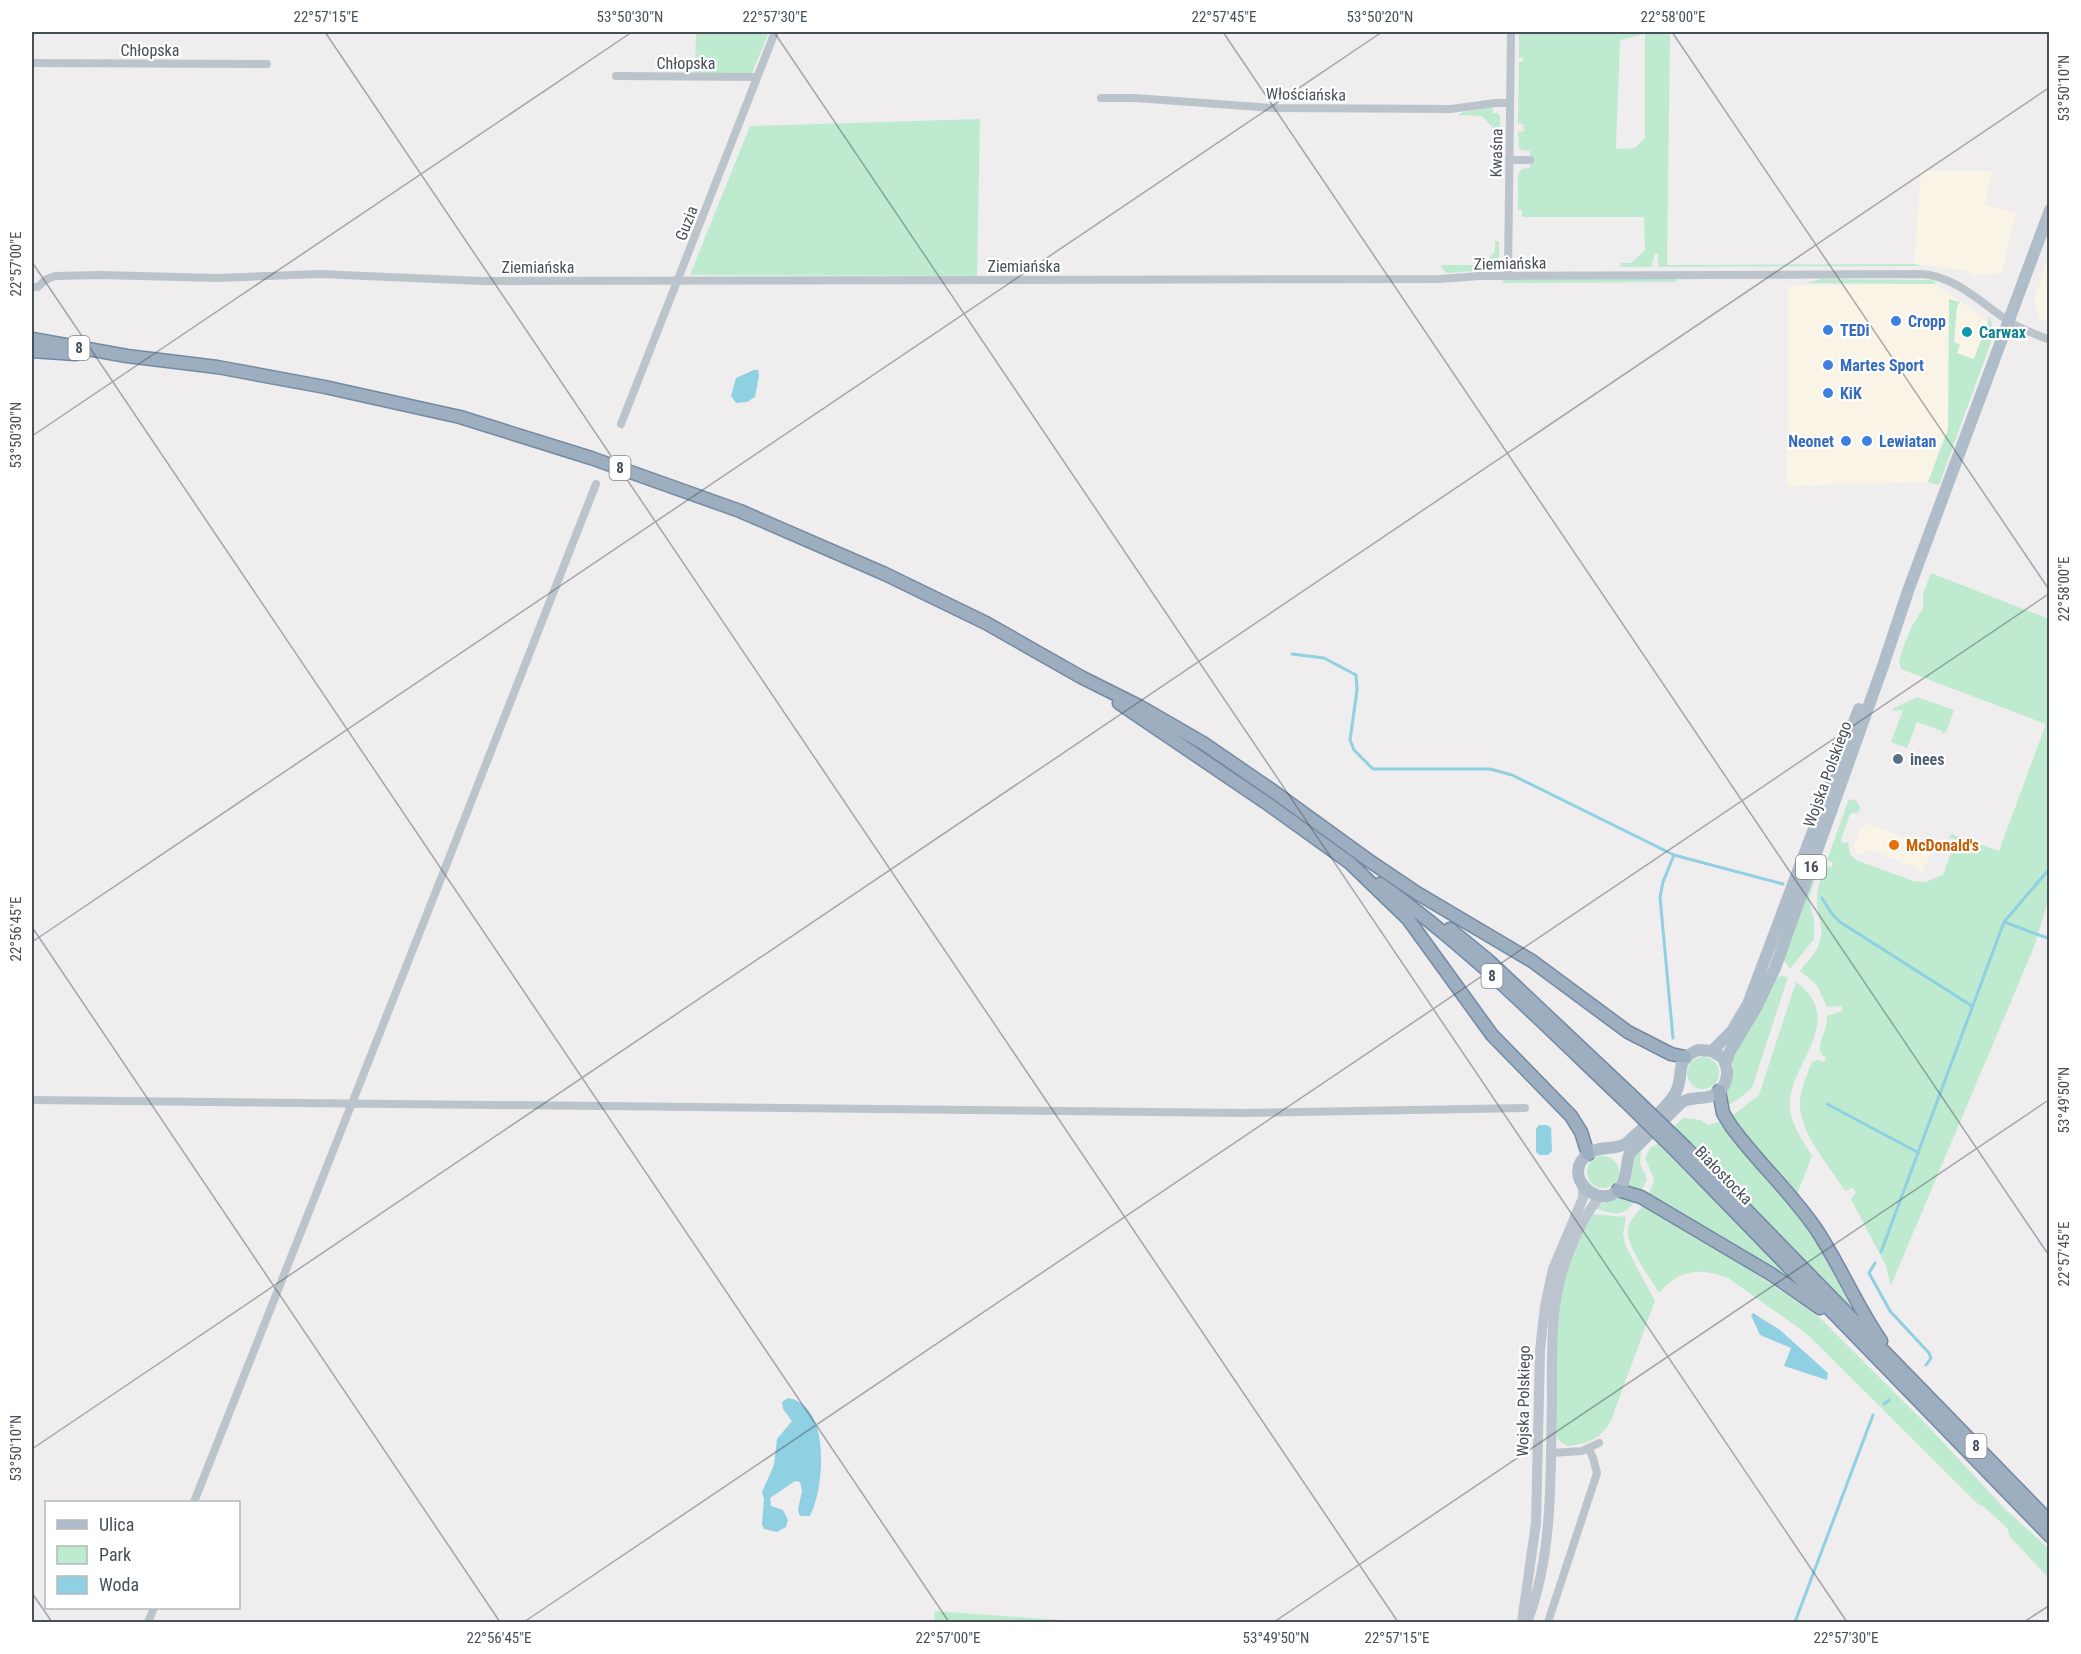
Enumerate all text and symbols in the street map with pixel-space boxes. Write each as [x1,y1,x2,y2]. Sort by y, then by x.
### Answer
text: 22°57'15"E [294,8,358,26]
text: 53°50'30"N [597,8,663,26]
text: 22°57'30"E [743,8,807,26]
text: 22°57'45"E [1192,8,1256,26]
text: 53°50'20"N [1347,8,1413,26]
text: 22°58'00"E [1641,8,1705,26]
street label: Chłopska [121,41,179,60]
street label: Chłopska [657,54,715,73]
text: 53°50'10"N [2055,55,2073,121]
street label: Włościańska [1266,84,1346,105]
street label: Kwaśna [1487,128,1506,178]
street label: Guzia [671,203,702,243]
text: 22°57'00"E [7,232,25,296]
street label: Ziemiańska [1473,253,1547,274]
street label: Ziemiańska [988,257,1060,276]
street label: Ziemiańska [502,258,574,277]
place label: Cropp [1908,312,1946,331]
marker: Cropp [1889,314,1903,328]
place label: TEDi [1840,321,1870,340]
marker: TEDi [1821,323,1835,337]
place label: Carwax [1979,323,2027,342]
marker: Carwax [1960,325,1974,339]
road number: 8 [68,336,90,360]
place label: Martes Sport [1840,356,1924,375]
marker: Martes Sport [1821,358,1835,372]
place label: KiK [1840,384,1862,403]
marker: KiK [1821,386,1835,400]
text: 53°50'30"N [7,402,25,468]
place label: Neonet [1788,432,1834,451]
place label: Lewiatan [1879,432,1936,451]
marker: Neonet [1839,434,1853,448]
marker: Lewiatan [1860,434,1874,448]
road number: 8 [610,456,630,480]
text: 22°58'00"E [2055,557,2073,621]
street label: Wojska Polskiego [1799,719,1855,830]
place label: inees [1910,750,1944,769]
marker: inees [1891,752,1905,766]
place label: McDonald's [1906,836,1979,855]
marker: McDonald's [1887,838,1901,852]
road number: 16 [1796,855,1826,879]
text: 22°56'45"E [7,897,25,961]
road number: 8 [1482,964,1502,988]
text: 53°49'50"N [2055,1067,2073,1133]
street label: Białostocka [1691,1142,1756,1209]
text: 22°57'45"E [2055,1222,2073,1286]
street label: Wojska Polskiego [1513,1345,1534,1457]
text: 53°50'10"N [7,1415,25,1481]
road number: 8 [1966,1434,1986,1458]
legend [45,1501,240,1609]
text: Ulica [99,1514,134,1535]
text: Park [99,1544,131,1565]
text: Woda [99,1574,139,1595]
text: 22°56'45"E [467,1629,531,1647]
text: 22°57'00"E [916,1629,980,1647]
text: 53°49'50"N [1243,1629,1309,1647]
text: 22°57'15"E [1365,1629,1429,1647]
text: 22°57'30"E [1814,1629,1878,1647]

